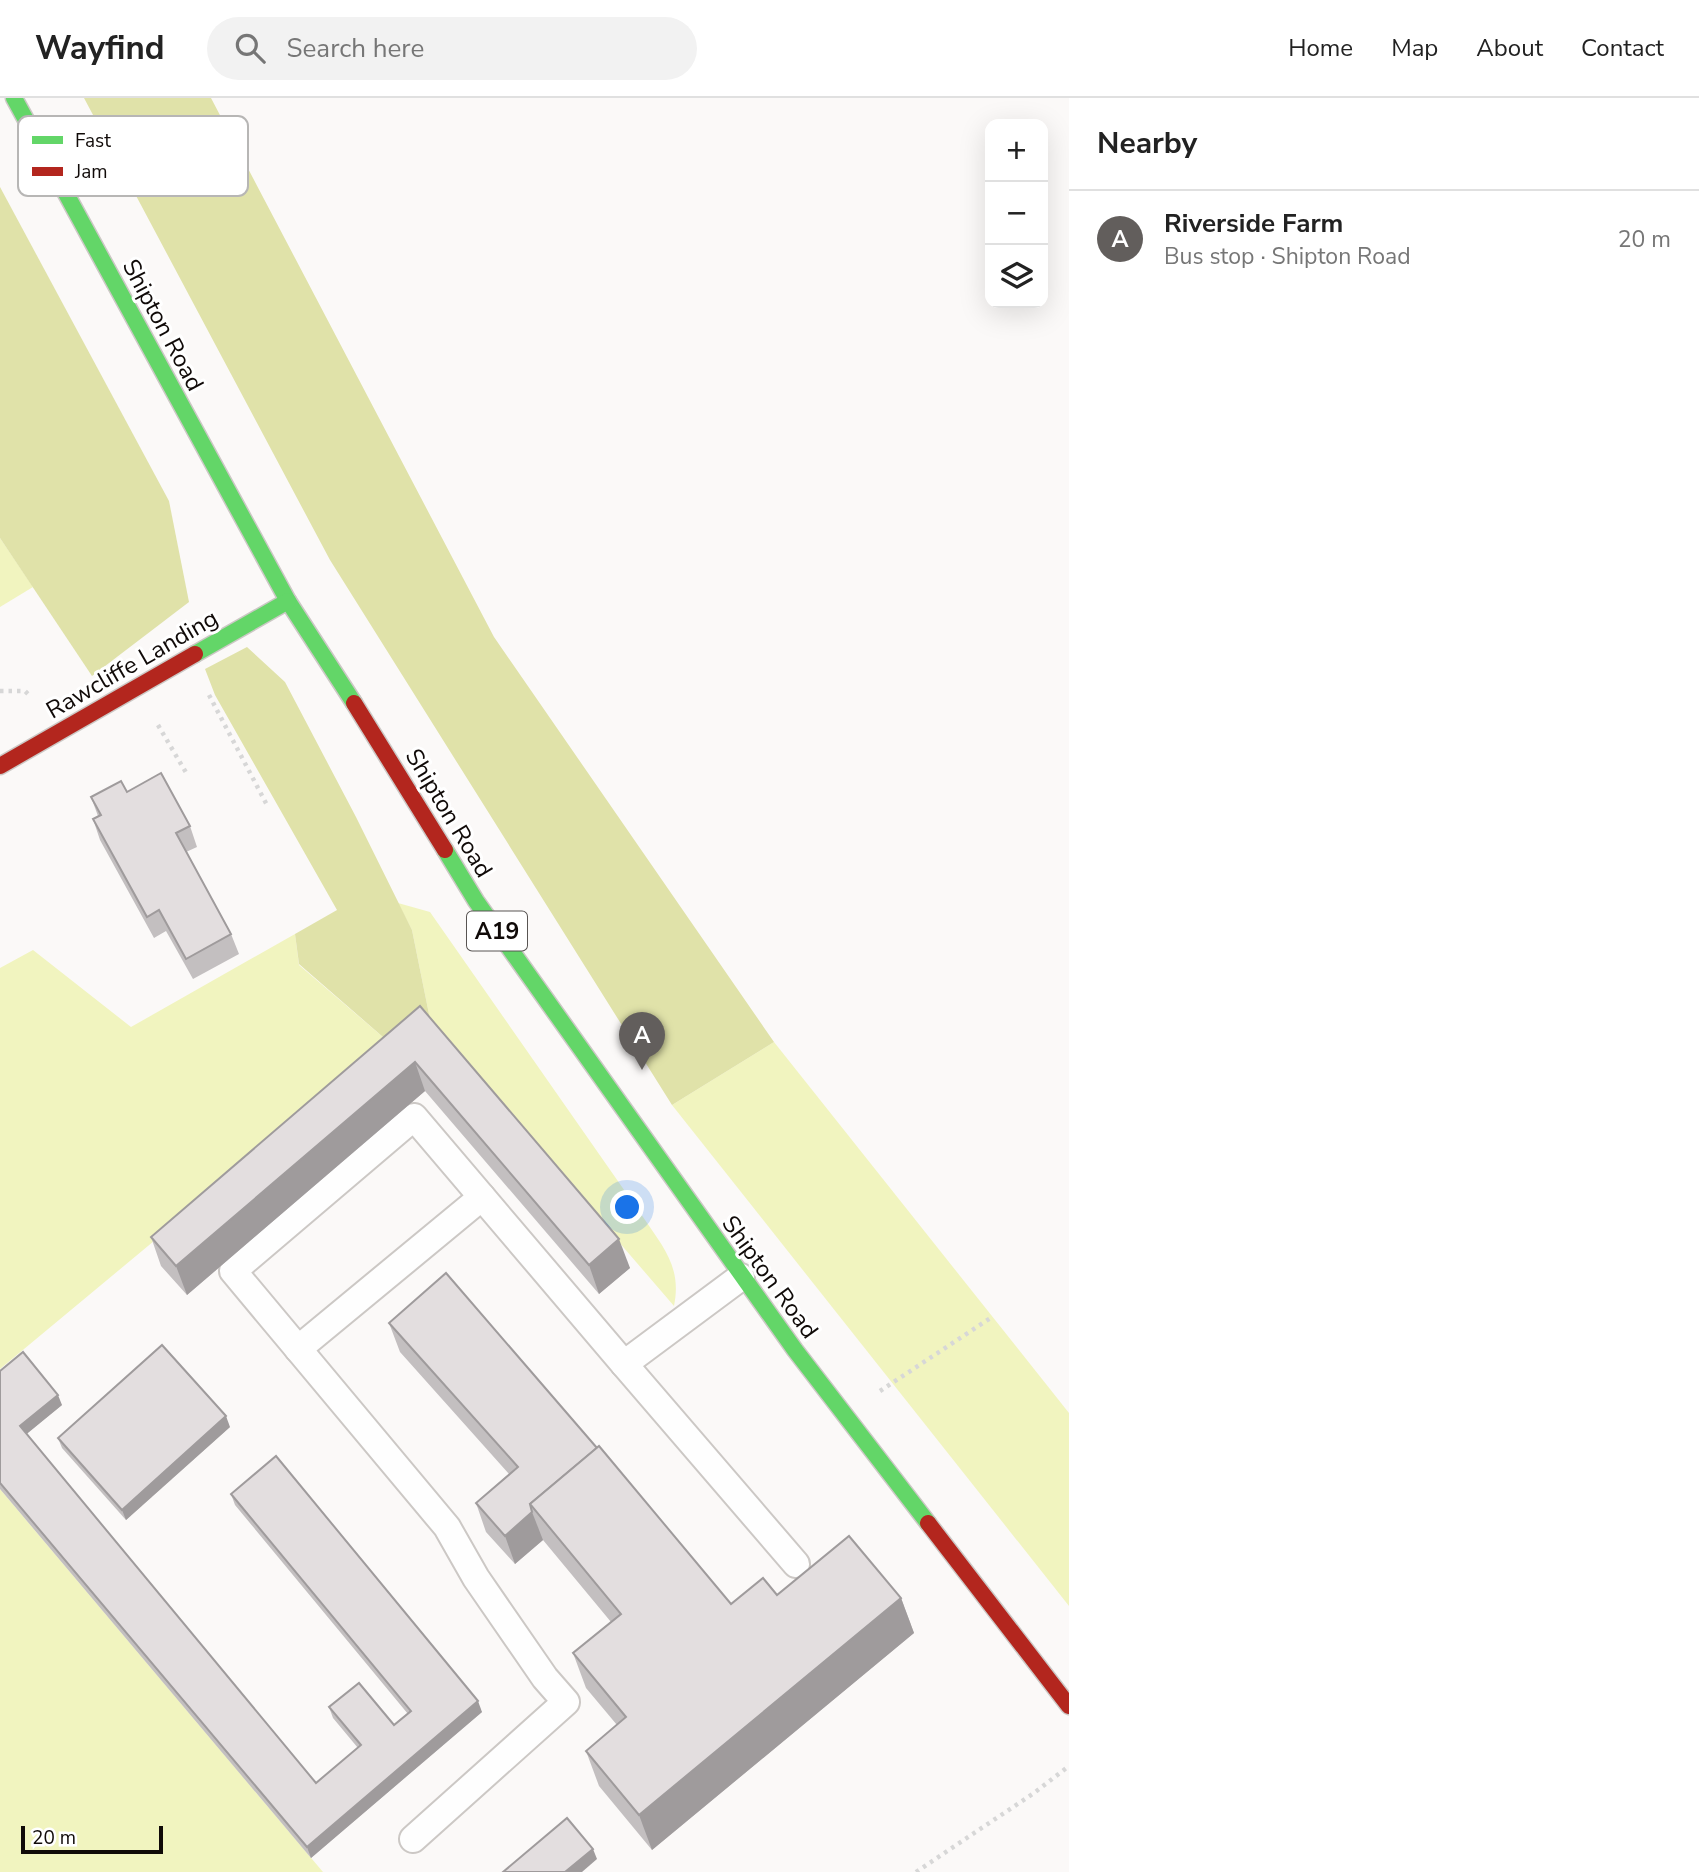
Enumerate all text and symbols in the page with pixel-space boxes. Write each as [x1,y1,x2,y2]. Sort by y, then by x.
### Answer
search box [207,17,697,80]
text: Wayfind [35,26,165,71]
icon: search [231,29,269,67]
text: Search here [287,31,424,66]
text: Home [1288,32,1353,64]
text: Map [1391,32,1438,64]
text: About [1476,32,1543,64]
text: Contact [1581,32,1664,64]
legend [18,116,248,196]
map controls [985,119,1048,308]
button: + [985,119,1048,182]
text: Nearby [1097,123,1197,164]
text: Fast [75,128,111,154]
text: Jam [74,159,108,185]
button: − [985,182,1048,245]
text: Riverside Farm [1164,206,1343,241]
text: A [1111,224,1129,255]
text: 20 m [1618,224,1671,255]
text: Bus stop · Shipton Road [1164,241,1411,272]
button: layers [985,245,1048,308]
street label: Shipton Road [115,253,211,397]
street label: Rawcliffe Landing [40,602,224,726]
street label: Shipton Road [398,743,500,883]
road number: A19 [467,912,527,950]
pin: A [619,1012,665,1070]
your location [610,1190,644,1224]
street label: Shipton Road [714,1209,826,1345]
scale bar [21,1823,163,1855]
text: 20 m [32,1825,76,1851]

